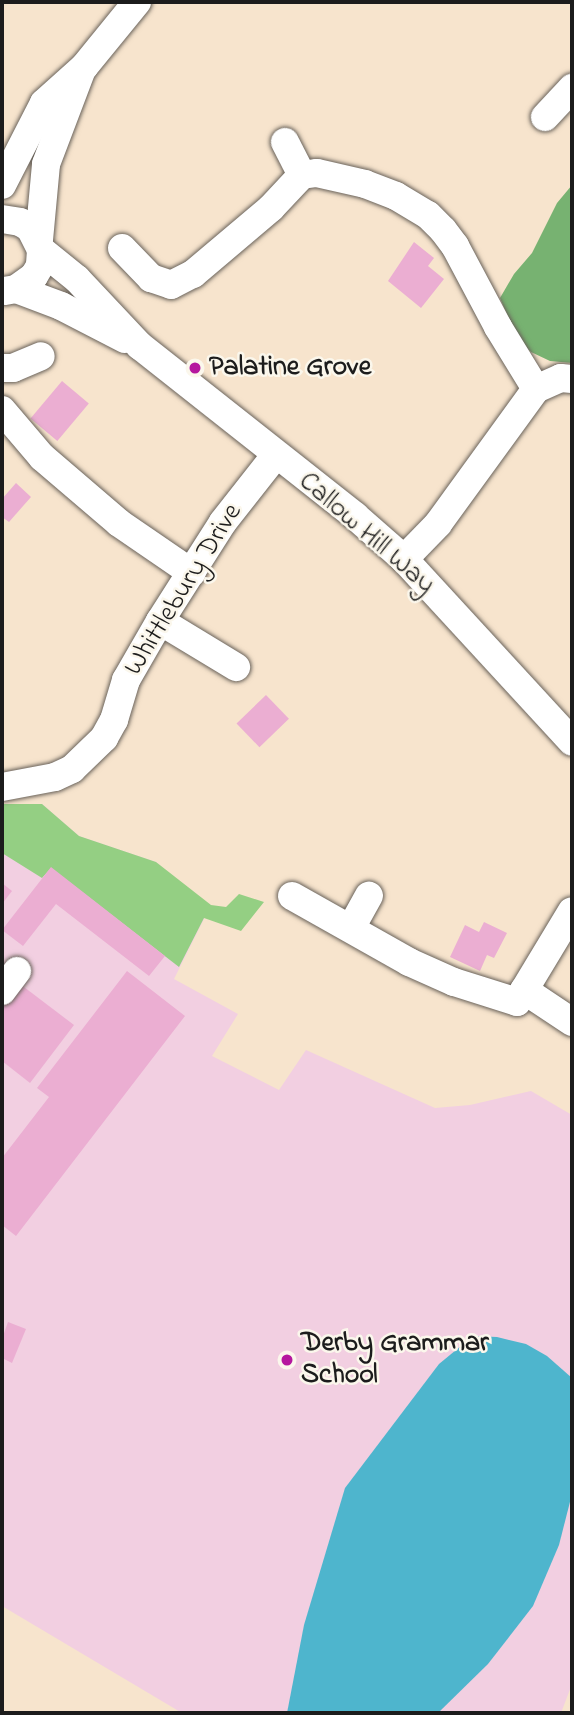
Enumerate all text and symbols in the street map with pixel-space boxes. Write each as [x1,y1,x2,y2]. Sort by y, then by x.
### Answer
place label: Palatine Grove [209,351,371,385]
marker: Palatine Grove [187,360,203,376]
street label: Callow Hill Way [291,466,441,602]
street label: Whittlebury Drive [118,498,250,682]
place label: Derby Grammar School [301,1327,489,1393]
marker: Derby Grammar School [279,1352,295,1368]

